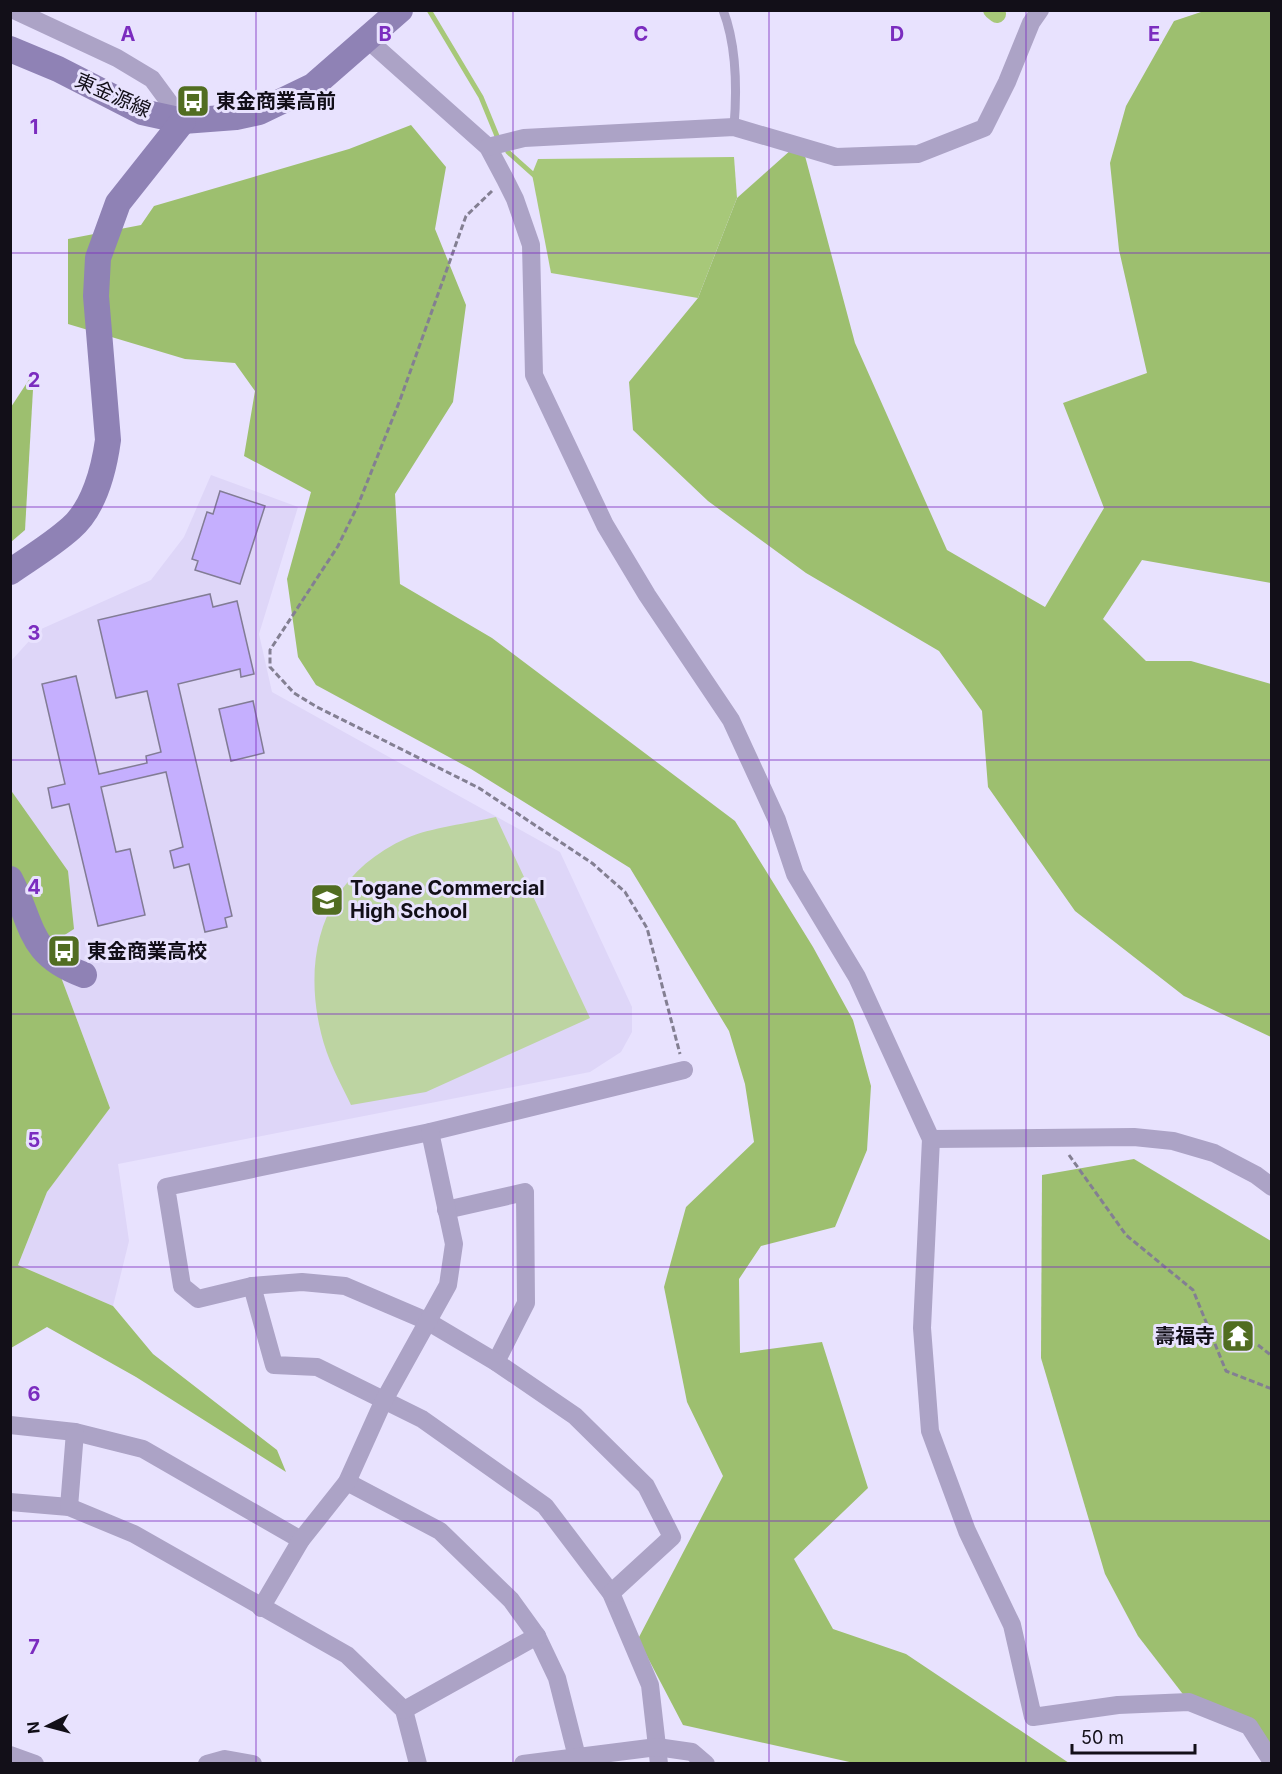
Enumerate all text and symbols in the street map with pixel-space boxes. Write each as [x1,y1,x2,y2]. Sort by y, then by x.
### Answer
text: A [121,22,136,46]
text: B [378,22,392,46]
text: C [634,22,648,46]
text: D [890,22,904,46]
text: E [1148,22,1160,46]
street label: 東金源線 [72,68,154,122]
bus stop icon: 東金商業高前 [175,83,211,119]
place label: 東金商業高前 [216,89,336,113]
text: 1 [30,115,38,139]
text: 2 [28,368,40,392]
text: 3 [28,621,40,645]
text: 4 [27,875,41,899]
place label: Togane Commercial High School [350,876,545,923]
school or university icon: Togane Commercial High School [309,882,345,918]
bus stop icon: 東金商業高校 [46,933,82,969]
place label: 東金商業高校 [87,939,207,963]
text: 5 [28,1128,40,1152]
temple icon: 壽福寺 [1220,1318,1256,1354]
place label: 壽福寺 [1155,1324,1215,1348]
text: 6 [28,1382,41,1406]
text: 7 [28,1635,40,1659]
north arrow [18,1696,78,1756]
scale bar [1072,1717,1195,1755]
text: N [22,1720,44,1735]
text: 50 m [1081,1727,1124,1748]

